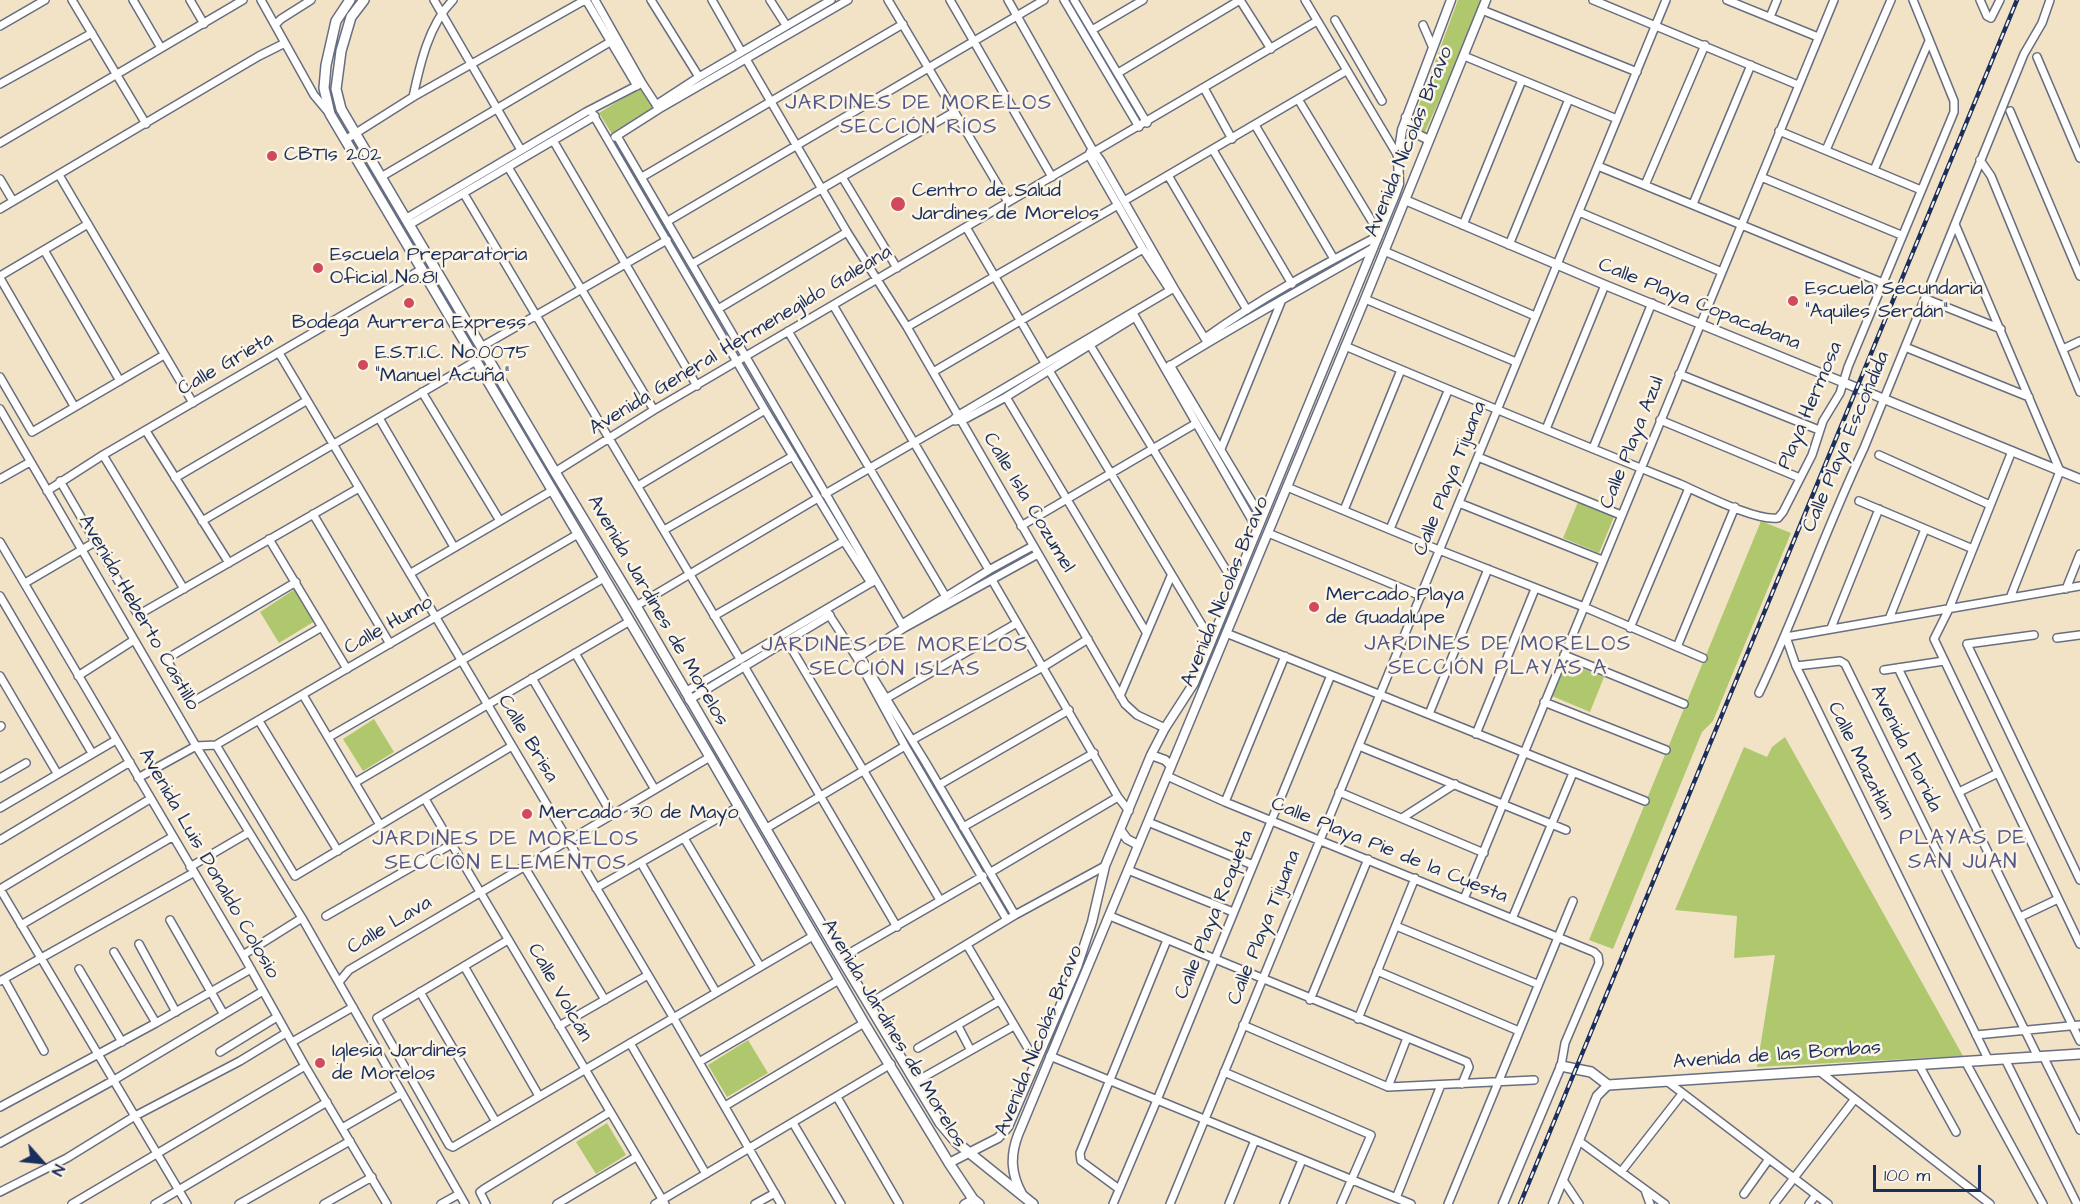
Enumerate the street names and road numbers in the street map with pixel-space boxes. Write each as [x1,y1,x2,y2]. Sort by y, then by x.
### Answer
street label: Avenida Nicolás Bravo [1361,43,1459,241]
street label: Avenida General Hermenegildo Galeana [585,241,897,441]
street label: Calle Playa Copacabana [1594,253,1804,357]
street label: Calle Grieta [174,328,278,402]
street label: Playa Hermosa [1773,339,1849,473]
street label: Calle Playa Escondida [1798,348,1896,536]
street label: Calle Playa Azul [1596,373,1670,513]
street label: Calle Playa Tijuana [1409,398,1493,560]
street label: Calle Isla Cozumel [977,429,1079,577]
street label: Avenida Jardines de Morelos [581,491,733,731]
street label: Avenida Nicolás Bravo [1177,493,1275,691]
street label: Avenida Heberto Castillo [72,511,204,715]
street label: Calle Humo [340,591,438,661]
street label: Avenida Florida [1864,682,1946,816]
street label: Calle Brisa [491,691,563,787]
street label: Calle Mazatlán [1821,698,1899,824]
street label: Avenida Luis Donaldo Colosio [132,745,284,983]
street label: Calle Playa Pie de la Cuesta [1267,792,1511,910]
street label: Calle Playa Roqueta [1170,827,1260,1003]
street label: Calle Playa Tijuana [1223,847,1307,1009]
street label: Calle Lava [344,892,436,960]
street label: Avenida Jardines de Morelos [815,915,971,1153]
street label: Calle Volcán [521,940,597,1046]
street label: Avenida Nicolás Bravo [991,942,1089,1140]
street label: Avenida de las Bombas [1672,1037,1882,1075]

